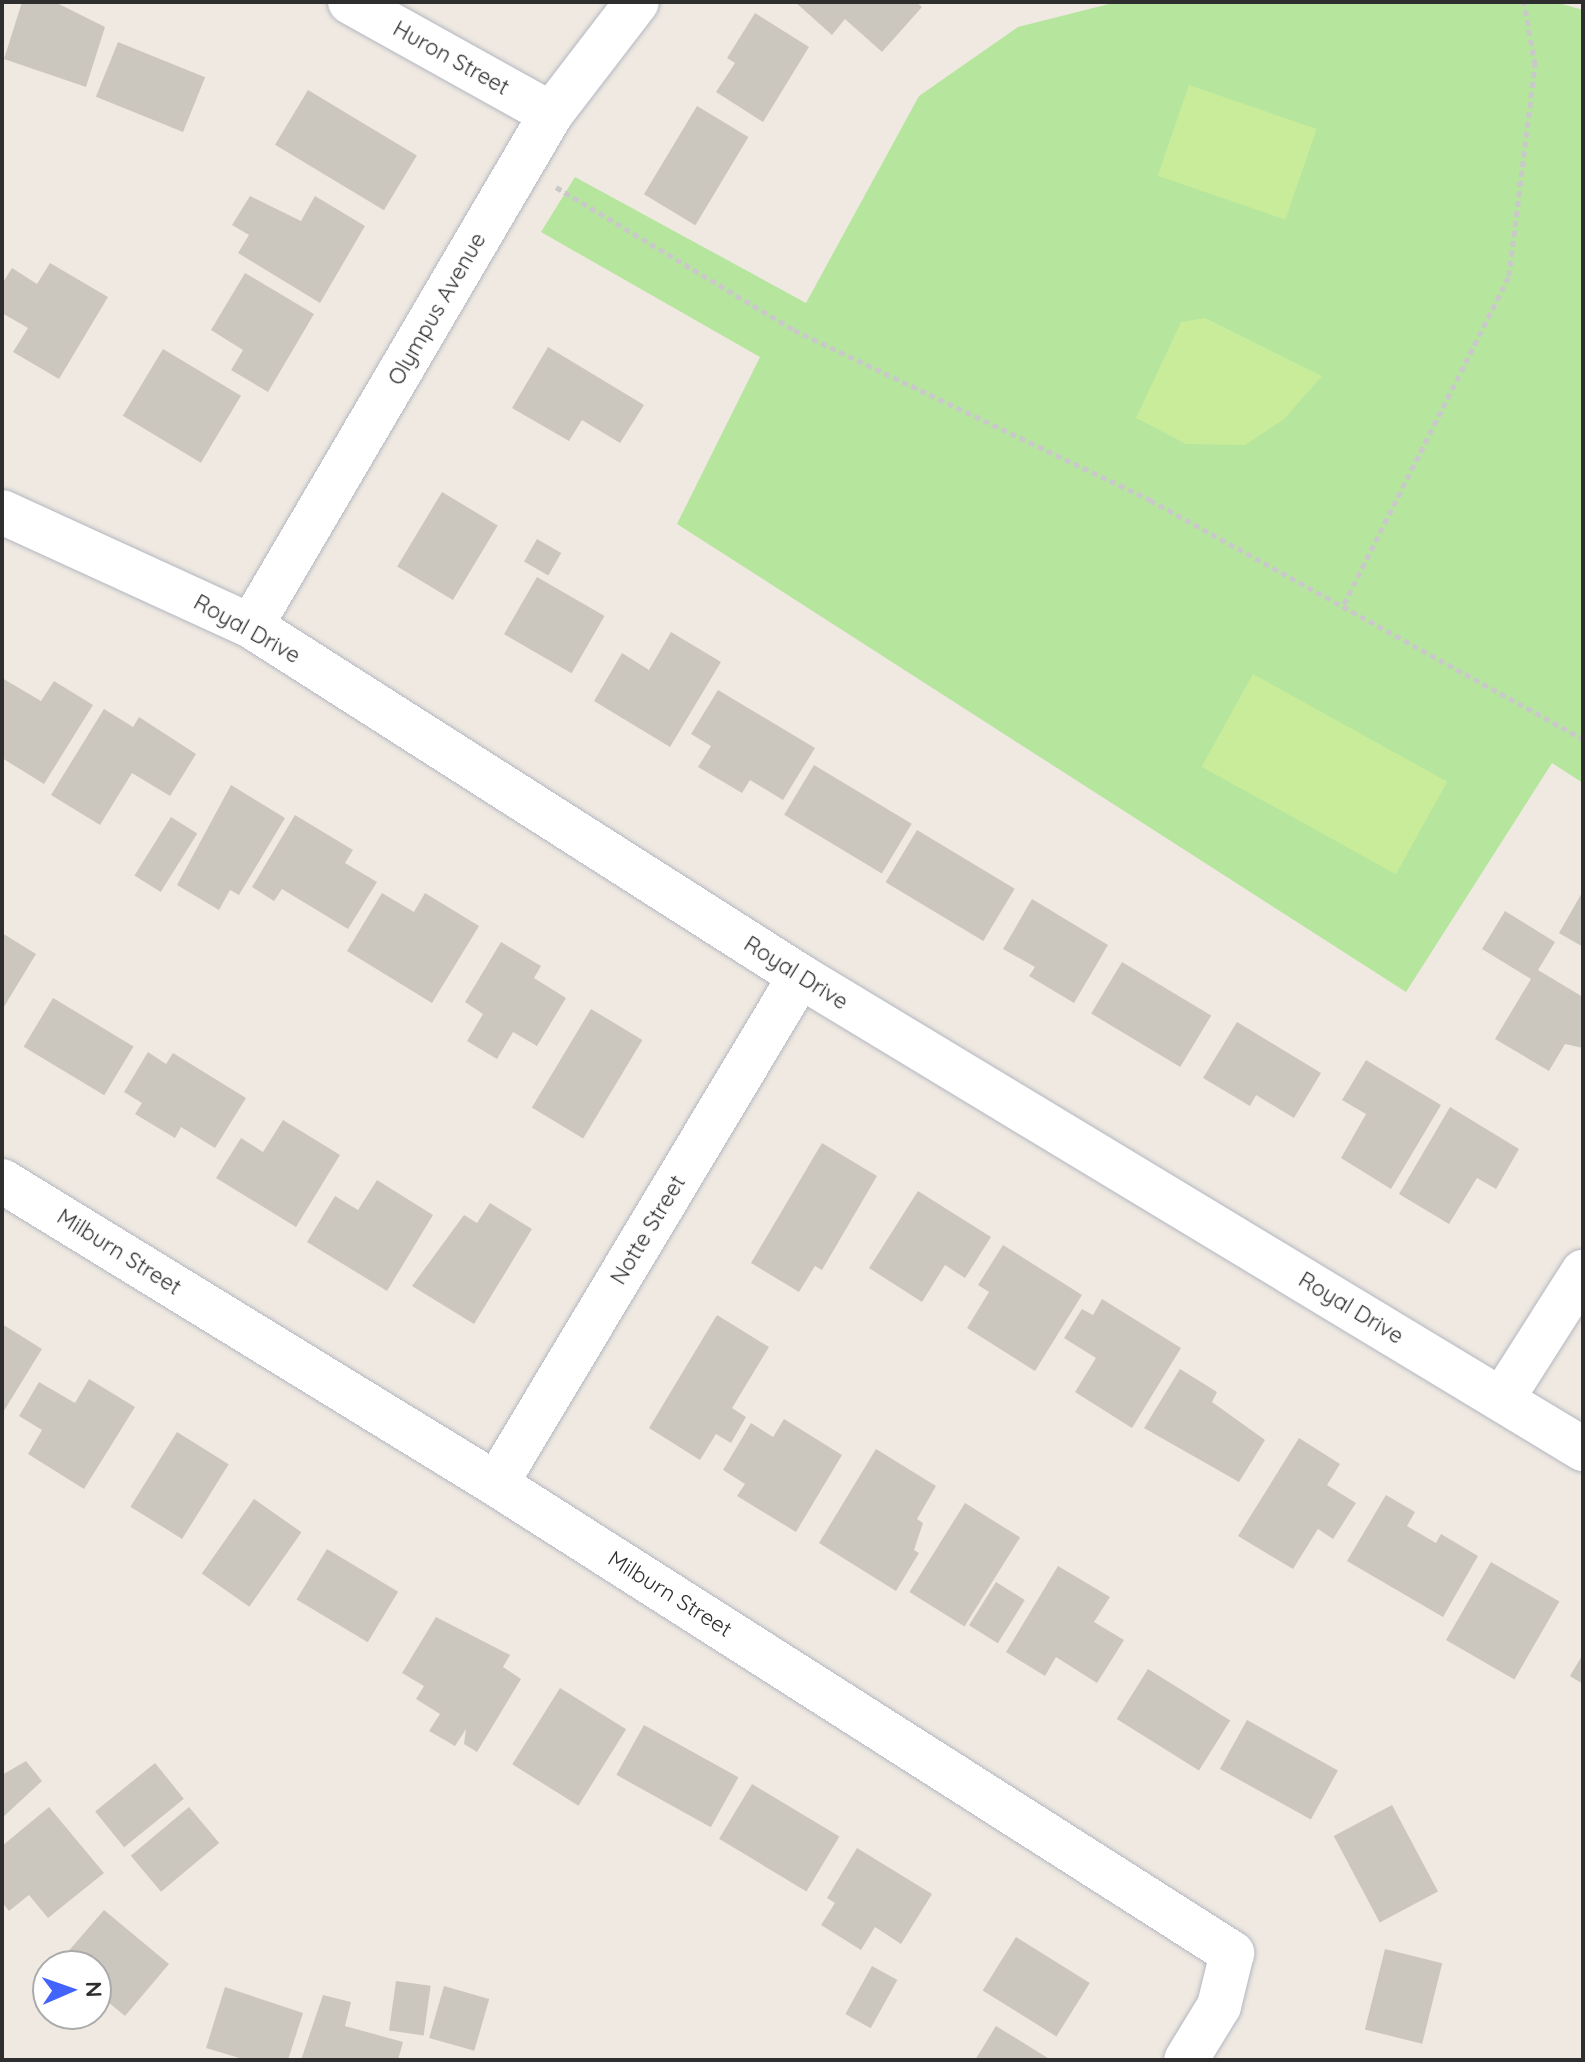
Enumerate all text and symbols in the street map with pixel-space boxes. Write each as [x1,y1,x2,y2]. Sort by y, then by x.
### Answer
street label: Huron Street [388,15,514,101]
street label: Olympus Avenue [383,228,491,390]
street label: Royal Drive [189,589,305,669]
street label: Royal Drive [739,931,853,1015]
street label: Notte Street [605,1171,691,1289]
street label: Milburn Street [52,1203,186,1301]
street label: Royal Drive [1294,1266,1408,1350]
street label: Milburn Street [603,1545,737,1643]
north arrow [32,1950,112,2030]
text: N [80,1981,108,1998]

